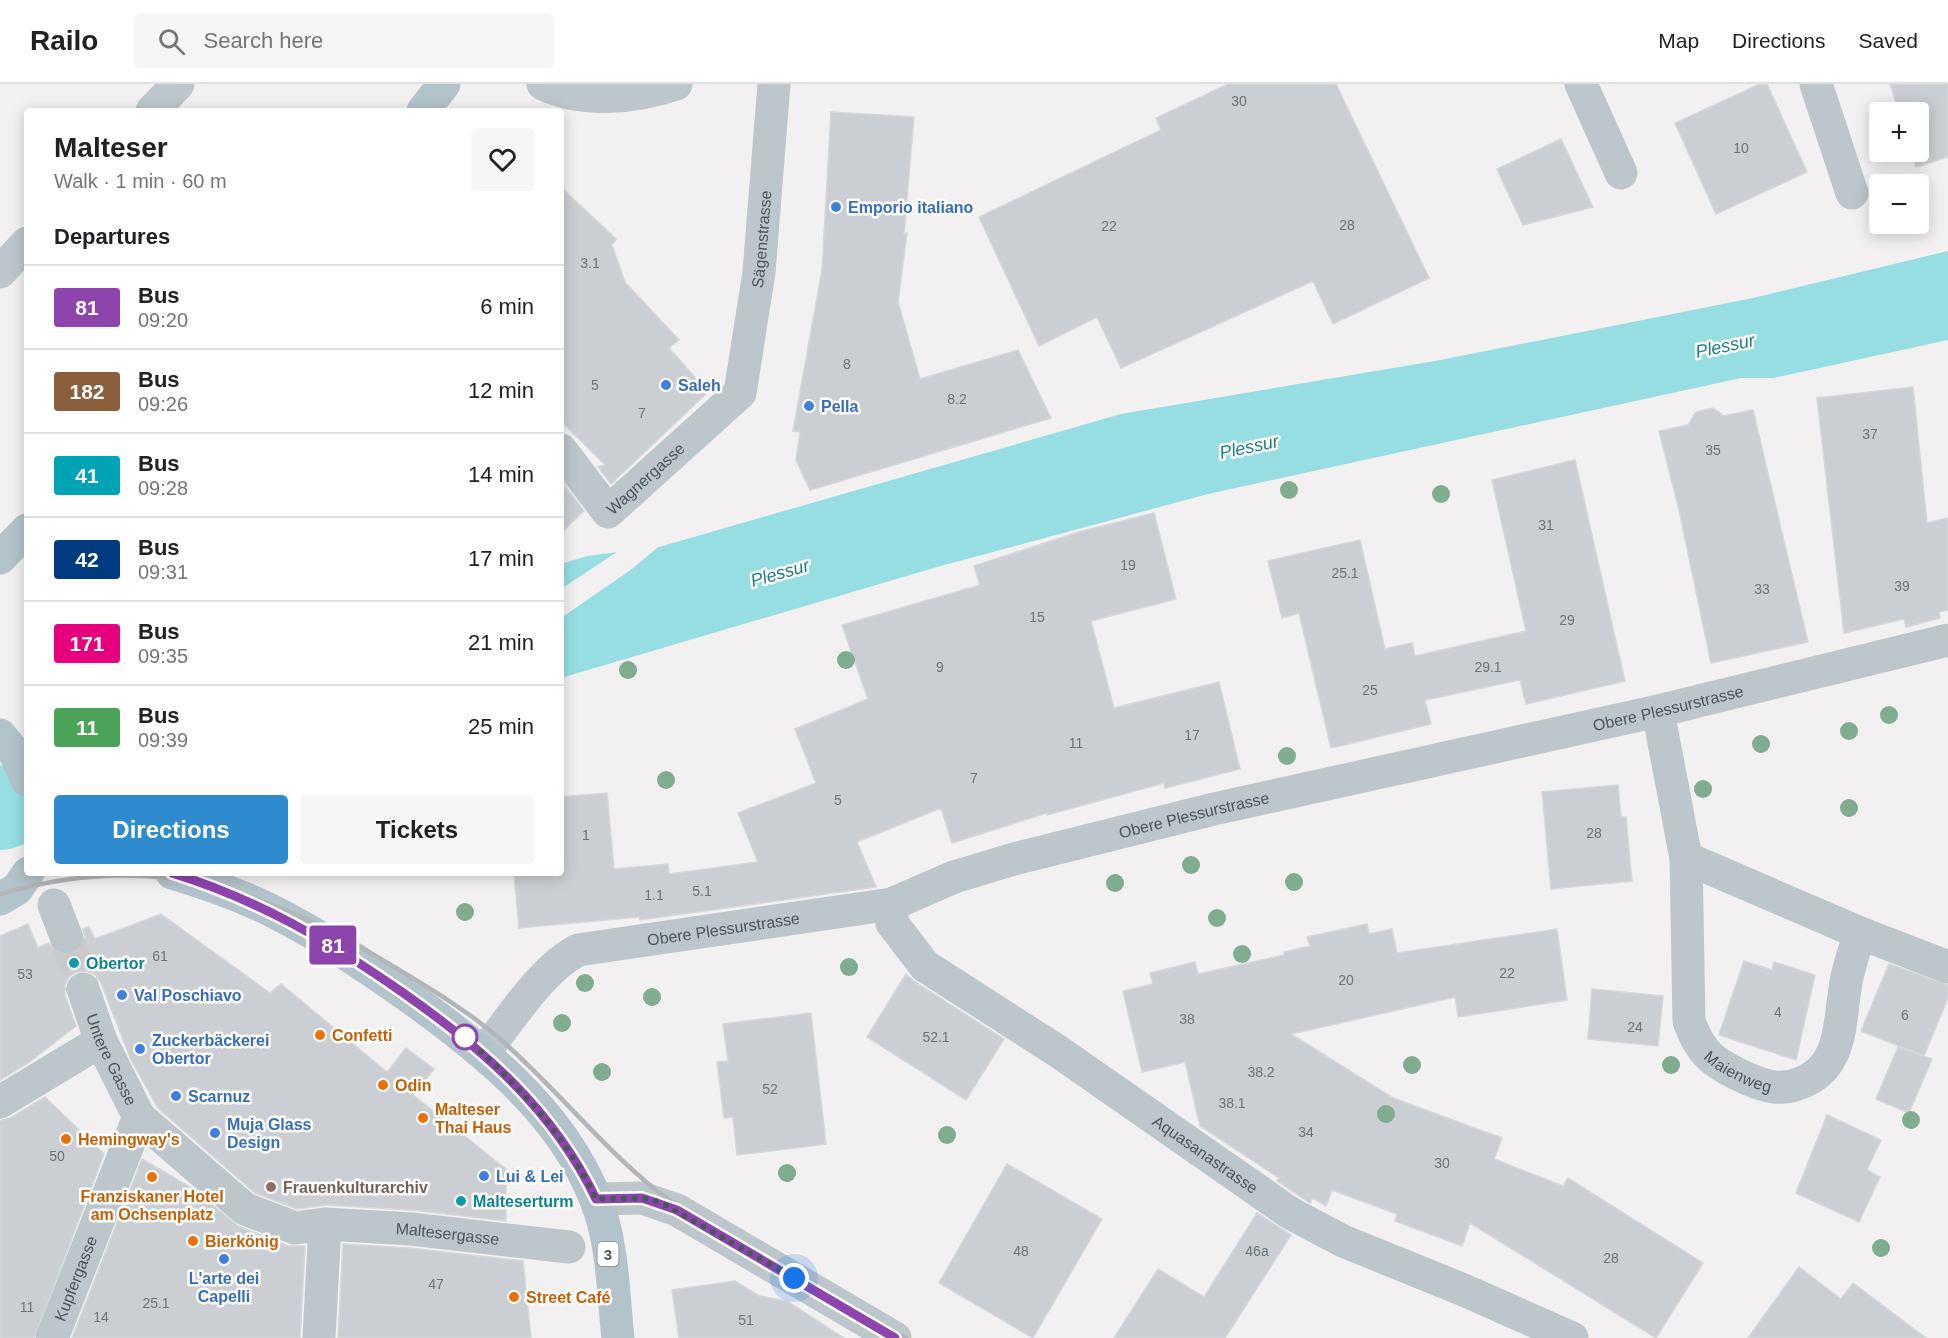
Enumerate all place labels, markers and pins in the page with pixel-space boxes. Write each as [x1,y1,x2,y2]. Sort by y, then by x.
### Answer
place label: Emporio italiano [848,199,974,216]
marker: Emporio italiano [829,200,843,214]
place label: Saleh [678,377,721,394]
marker: Saleh [659,378,673,392]
place label: Pella [821,398,858,415]
marker: Pella [802,399,816,413]
place label: Obertor [86,955,145,972]
marker: Obertor [67,956,81,970]
place label: Val Poschiavo [134,987,242,1004]
marker: Val Poschiavo [115,988,129,1002]
unlabelled marker [452,1024,478,1050]
place label: Confetti [332,1027,392,1044]
marker: Confetti [313,1028,327,1042]
place label: Zuckerbäckerei Obertor [152,1032,269,1067]
marker: Zuckerbäckerei Obertor [133,1042,147,1056]
place label: Odin [395,1077,431,1094]
marker: Odin [376,1078,390,1092]
place label: Scarnuz [188,1088,250,1105]
marker: Scarnuz [169,1089,183,1103]
place label: Malteser Thai Haus [435,1101,512,1136]
marker: Malteser Thai Haus [416,1111,430,1125]
place label: Muja Glass Design [227,1116,312,1151]
marker: Muja Glass Design [208,1126,222,1140]
place label: Hemingway's [78,1131,180,1148]
marker: Hemingway's [59,1132,73,1146]
place label: Lui & Lei [496,1168,564,1185]
marker: Lui & Lei [477,1169,491,1183]
marker: Franziskaner Hotel am Ochsenplatz [145,1170,159,1184]
place label: Frauenkulturarchiv [283,1179,428,1196]
marker: Frauenkulturarchiv [264,1180,278,1194]
place label: Franziskaner Hotel am Ochsenplatz [80,1188,224,1223]
place label: Malteserturm [473,1193,573,1210]
marker: Malteserturm [454,1194,468,1208]
place label: Bierkönig [205,1233,279,1250]
marker: Bierkönig [186,1234,200,1248]
marker: L'arte dei Capelli [217,1252,231,1266]
place label: L'arte dei Capelli [189,1270,259,1305]
place label: Street Café [526,1289,611,1306]
marker: Street Café [507,1290,521,1304]

